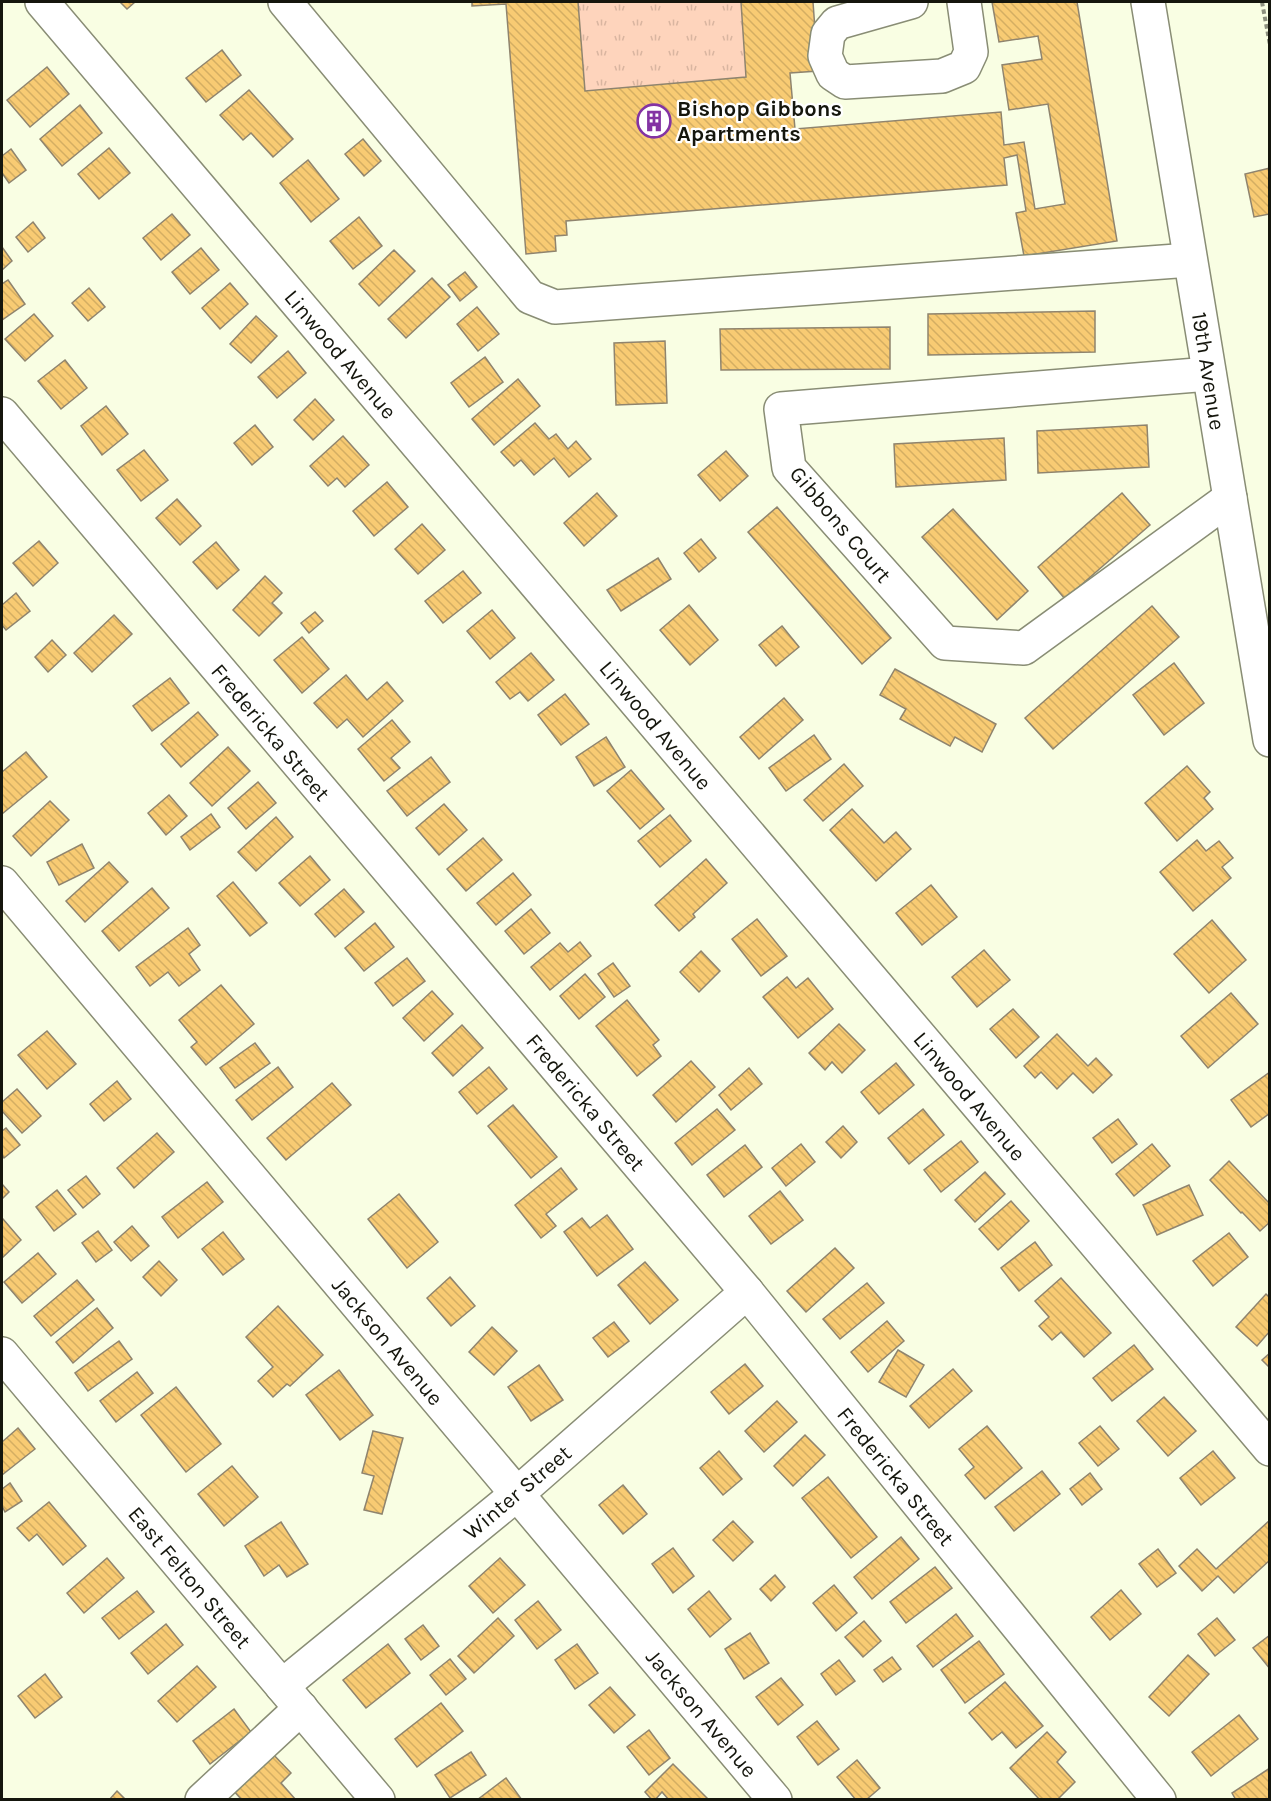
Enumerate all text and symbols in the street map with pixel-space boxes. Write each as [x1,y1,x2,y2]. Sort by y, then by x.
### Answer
place label: Bishop Gibbons Apartments [677,96,842,147]
building icon: Bishop Gibbons Apartments [636,103,672,139]
street label: Linwood Avenue [279,285,402,425]
street label: 19th Avenue [1186,310,1230,432]
street label: Gibbons Court [784,461,896,588]
street label: Linwood Avenue [594,656,717,796]
street label: Fredericka Street [205,659,335,807]
street label: Linwood Avenue [908,1027,1031,1167]
street label: Fredericka Street [520,1029,650,1177]
street label: Jackson Avenue [326,1272,448,1411]
street label: Fredericka Street [831,1402,959,1551]
street label: Winter Street [458,1440,577,1545]
street label: East Felton Street [122,1501,256,1654]
street label: Jackson Avenue [640,1644,762,1783]

